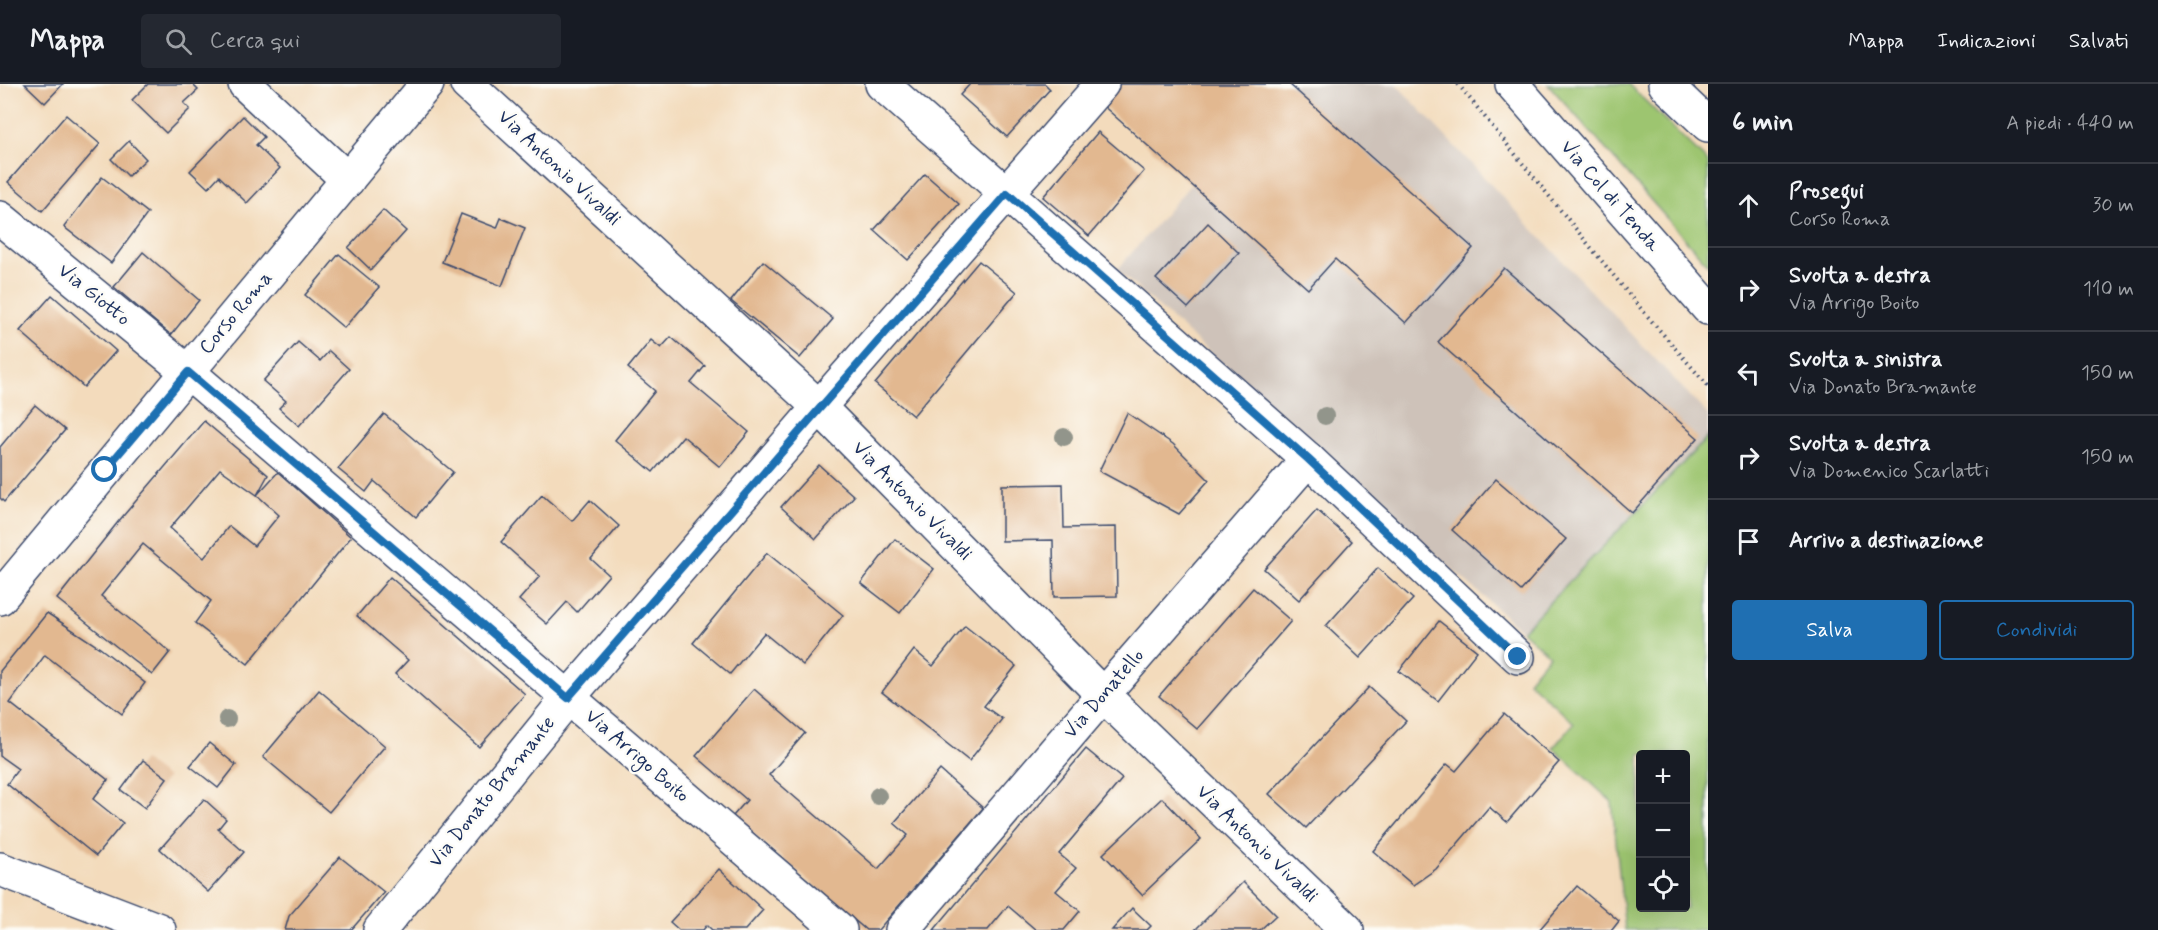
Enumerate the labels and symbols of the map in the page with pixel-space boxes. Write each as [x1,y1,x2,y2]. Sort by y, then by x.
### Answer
street label: Via Antonio Vivaldi [492,104,626,232]
street label: Via Col di Tenda [1554,134,1667,258]
street label: Via Giotto [52,257,136,333]
street label: Corso Roma [193,266,279,360]
street label: Via Antonio Vivaldi [846,435,978,567]
route start [91,456,117,482]
street label: Via Donatello [1057,643,1151,745]
route end [1504,643,1530,669]
street label: Via Arrigo Boito [578,703,695,810]
street label: Via Donato Bramante [422,711,562,873]
street label: Via Antonio Vivaldi [1190,779,1324,909]

